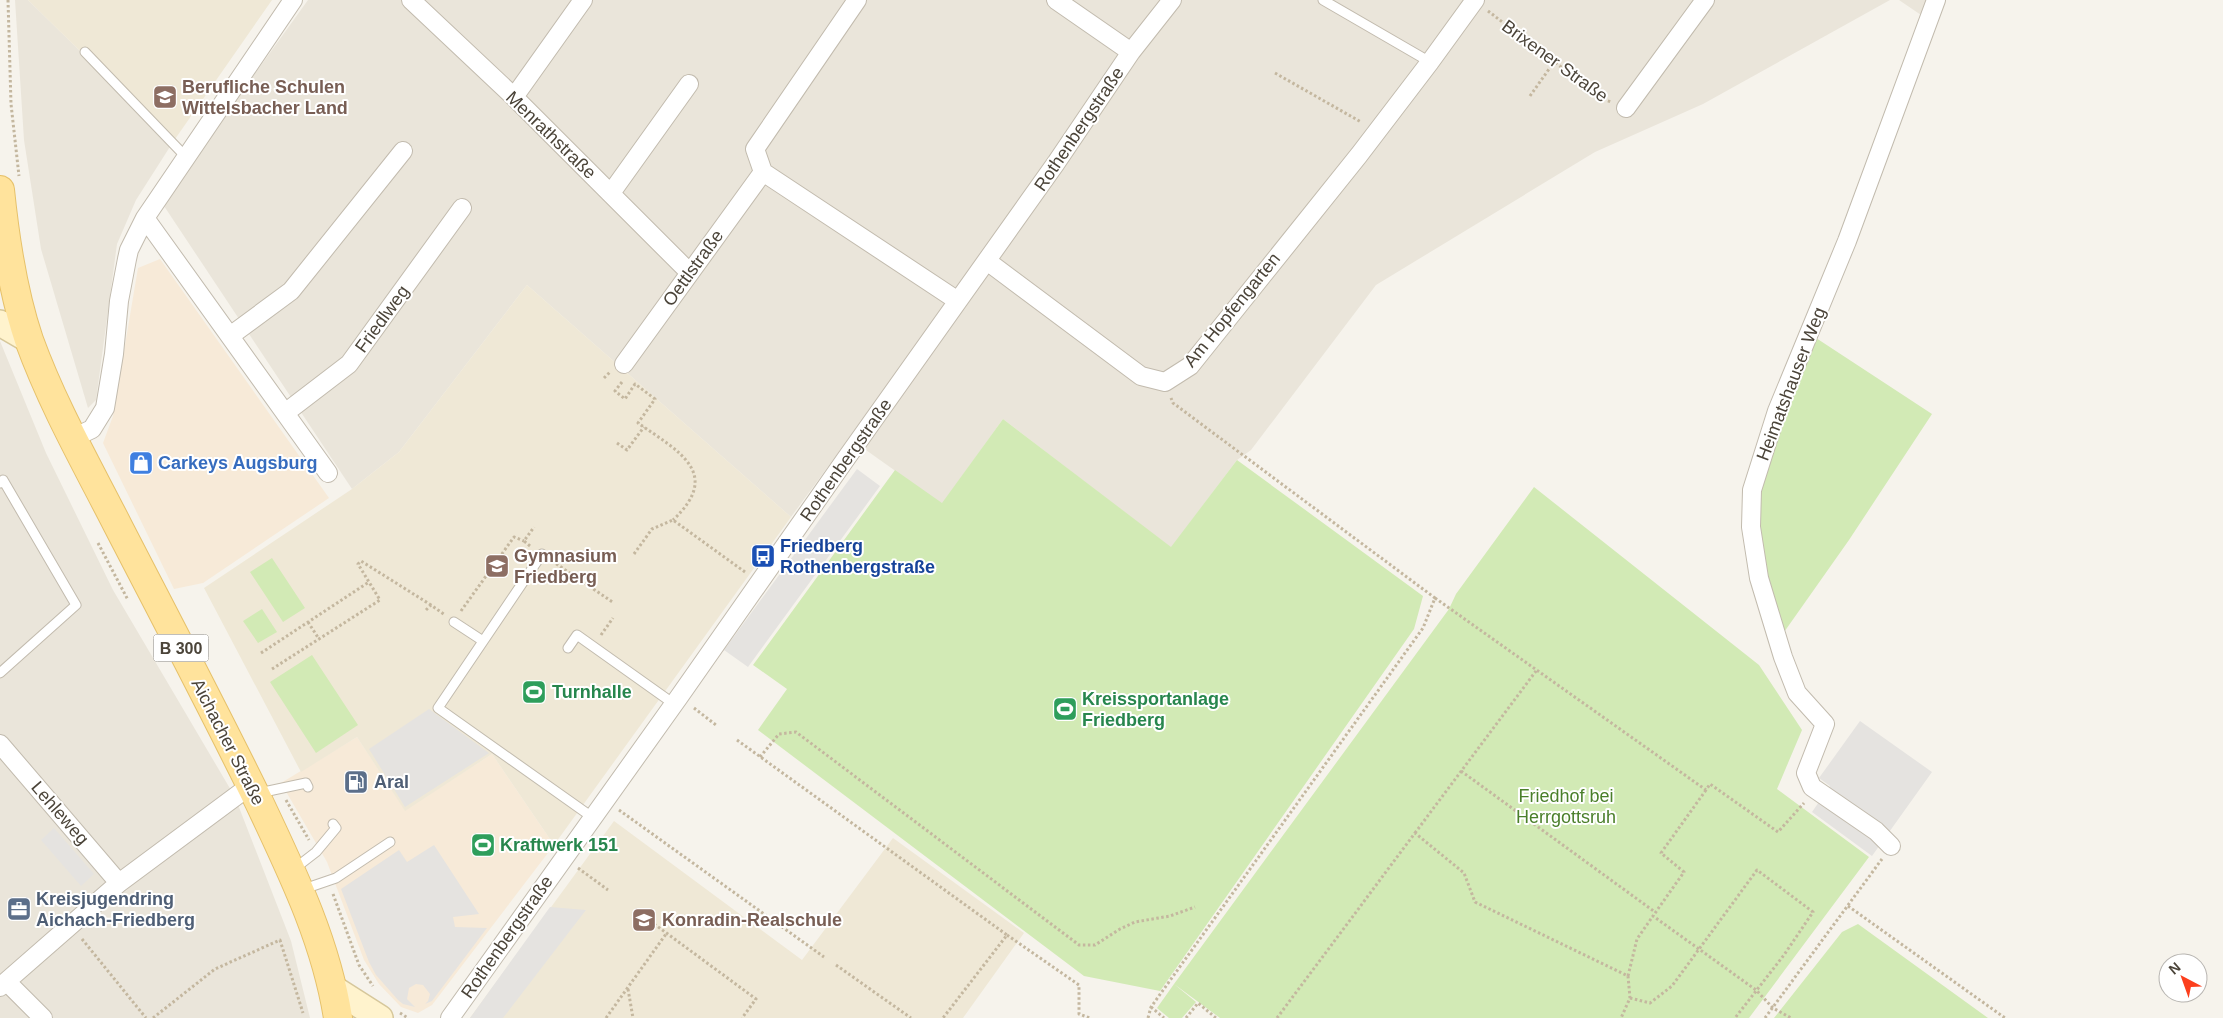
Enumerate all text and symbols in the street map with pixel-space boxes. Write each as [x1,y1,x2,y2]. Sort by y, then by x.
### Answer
street label: Brixener Straße [1498,16,1612,106]
street label: Rothenbergstraße [1030,63,1128,195]
place label: Berufliche Schulen Wittelsbacher Land [182,77,348,118]
school or university icon: Berufliche Schulen Wittelsbacher Land [152,84,178,110]
street label: Menrathstraße [502,87,600,183]
street label: Oettlstraße [659,226,727,310]
street label: Am Hopfengarten [1180,249,1284,371]
street label: Friedlweg [351,282,413,356]
street label: Heimatshauser Weg [1753,304,1829,464]
street label: Rothenbergstraße [796,395,896,525]
shop icon: Carkeys Augsburg [128,450,154,476]
place label: Carkeys Augsburg [158,453,317,473]
place label: Friedberg Rothenbergstraße [780,536,935,577]
bus stop icon: Friedberg Rothenbergstraße [750,543,776,569]
place label: Gymnasium Friedberg [514,546,617,587]
school or university icon: Gymnasium Friedberg [484,553,510,579]
road number: B 300 [154,634,208,661]
street label: Aichacher Straße [188,676,268,808]
sports icon: Turnhalle [521,679,547,705]
place label: Turnhalle [552,682,632,702]
place label: Kreissportanlage Friedberg [1082,689,1229,730]
sports icon: Kreissportanlage Friedberg [1052,696,1078,722]
fuel station icon: Aral [343,769,369,795]
place label: Aral [374,772,409,792]
street label: Lehleweg [27,777,93,849]
park label: Friedhof bei Herrgottsruh [1516,786,1616,827]
sports icon: Kraftwerk 151 [470,832,496,858]
place label: Kraftwerk 151 [500,835,618,855]
street label: Rothenbergstraße [457,872,557,1002]
place label: Kreisjugendring Aichach-Friedberg [36,889,195,930]
office icon: Kreisjugendring Aichach-Friedberg [6,896,32,922]
school or university icon: Konradin-Realschule [631,907,657,933]
place label: Konradin-Realschule [662,910,842,930]
north arrow [2158,953,2208,1003]
text: N [2165,959,2184,978]

